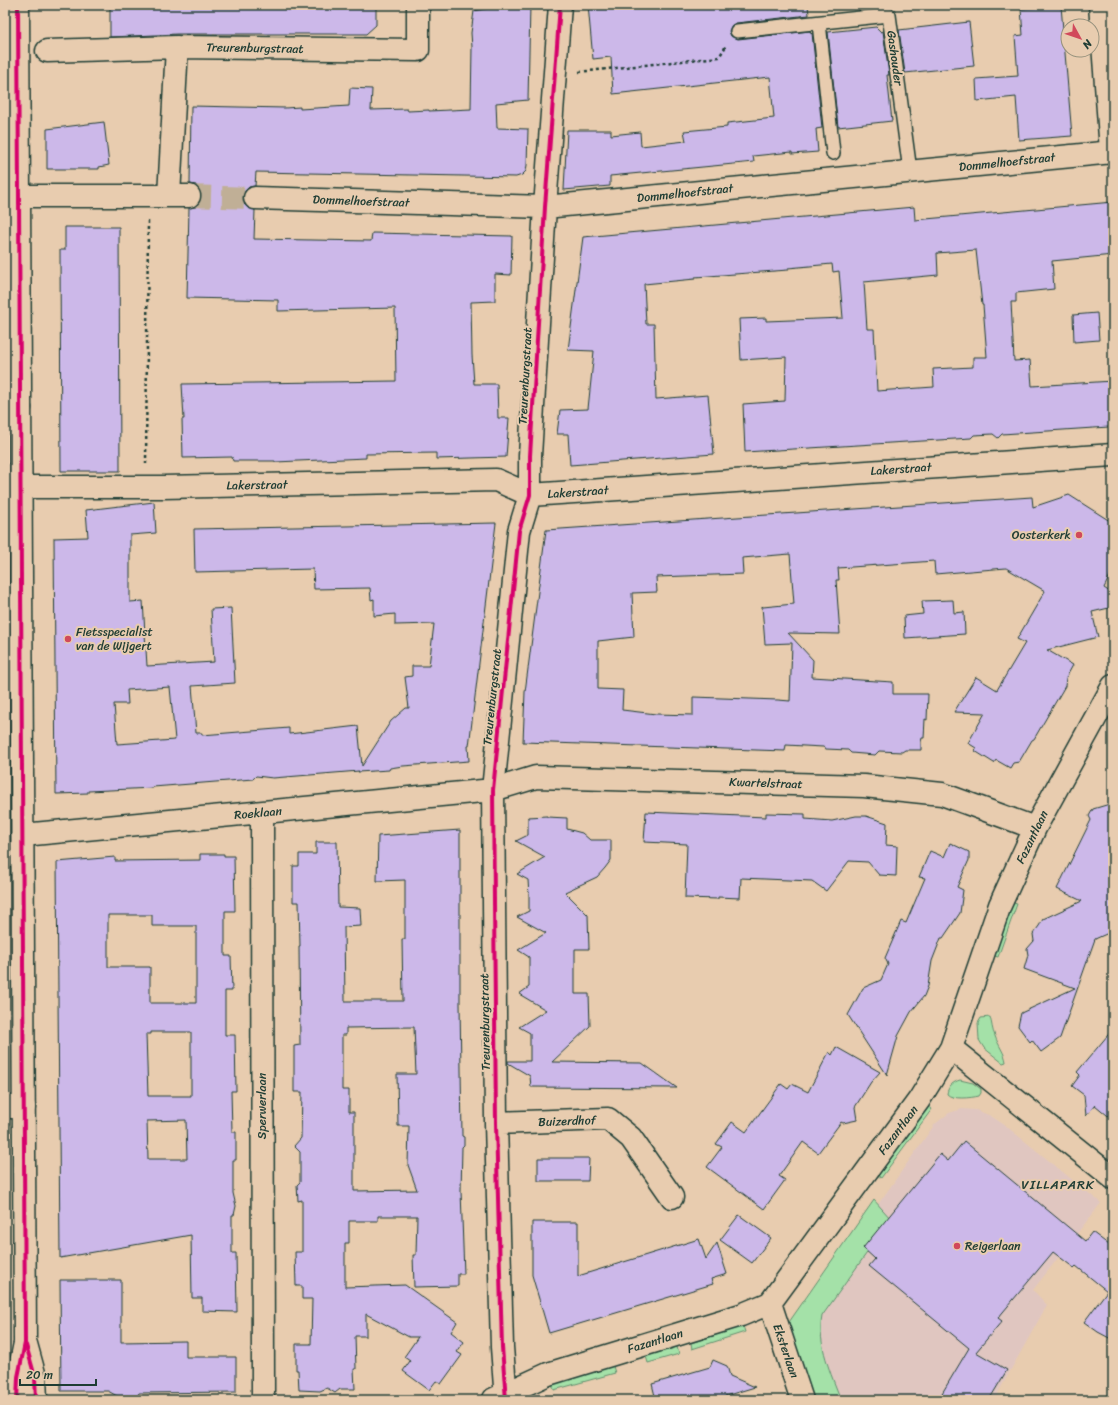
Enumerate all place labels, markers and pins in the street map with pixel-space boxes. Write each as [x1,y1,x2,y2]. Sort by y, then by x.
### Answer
place label: Oosterkerk [1012,524,1071,546]
marker: Oosterkerk [1074,530,1084,540]
place label: Fietsspecialist van de Wijgert [76,621,153,657]
marker: Fietsspecialist van de Wijgert [63,634,73,644]
place label: Reigerlaan [965,1235,1021,1257]
marker: Reigerlaan [952,1241,962,1251]

